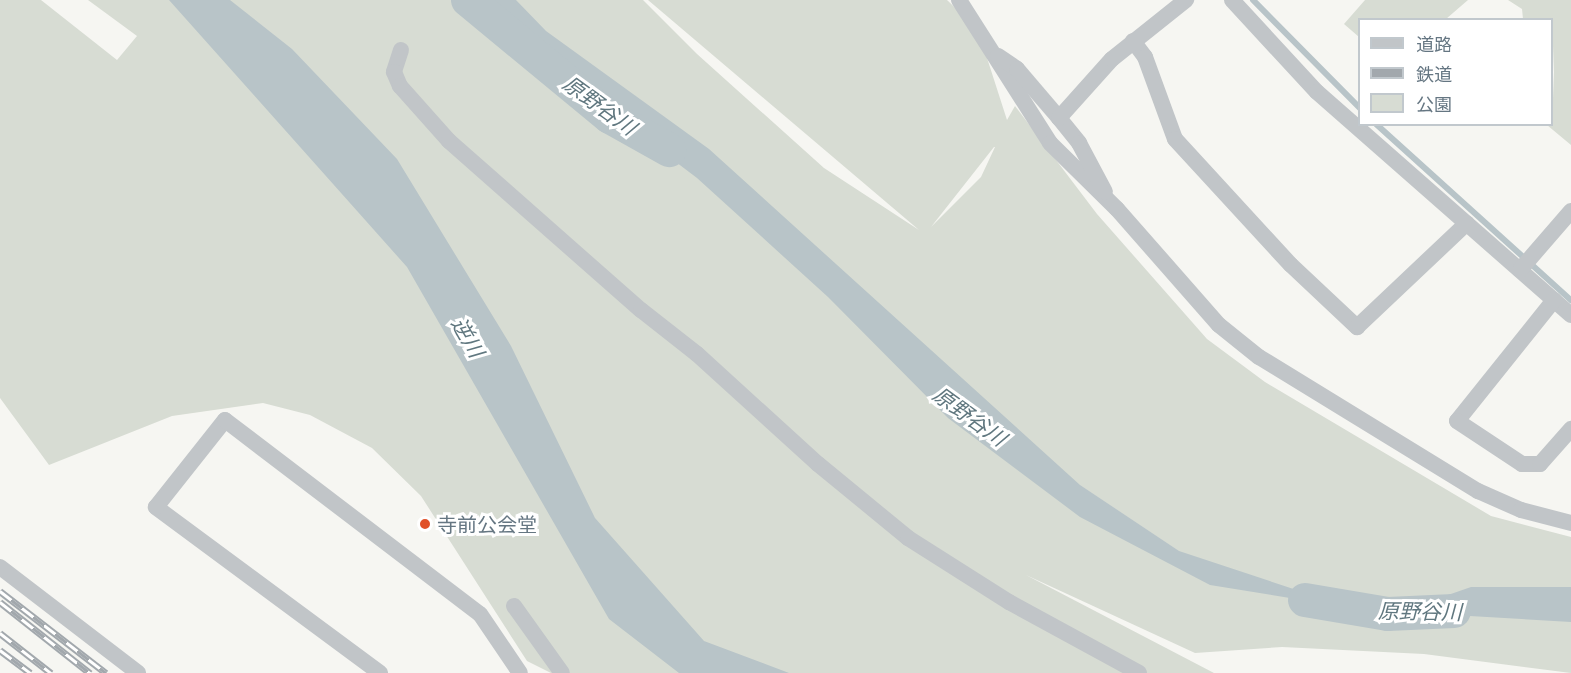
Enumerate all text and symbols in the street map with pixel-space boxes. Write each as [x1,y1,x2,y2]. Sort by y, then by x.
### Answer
legend [1358,18,1553,126]
text: 道路 [1416,32,1452,56]
text: 鉄道 [1416,62,1452,86]
water label: 原野谷川 [559,70,641,140]
text: 公園 [1416,92,1452,116]
water label: 逆川 [447,313,489,361]
water label: 原野谷川 [929,381,1011,451]
place label: 寺前公会堂 [437,512,537,536]
marker: 寺前公会堂 [418,517,432,531]
water label: 原野谷川 [1378,598,1462,624]

